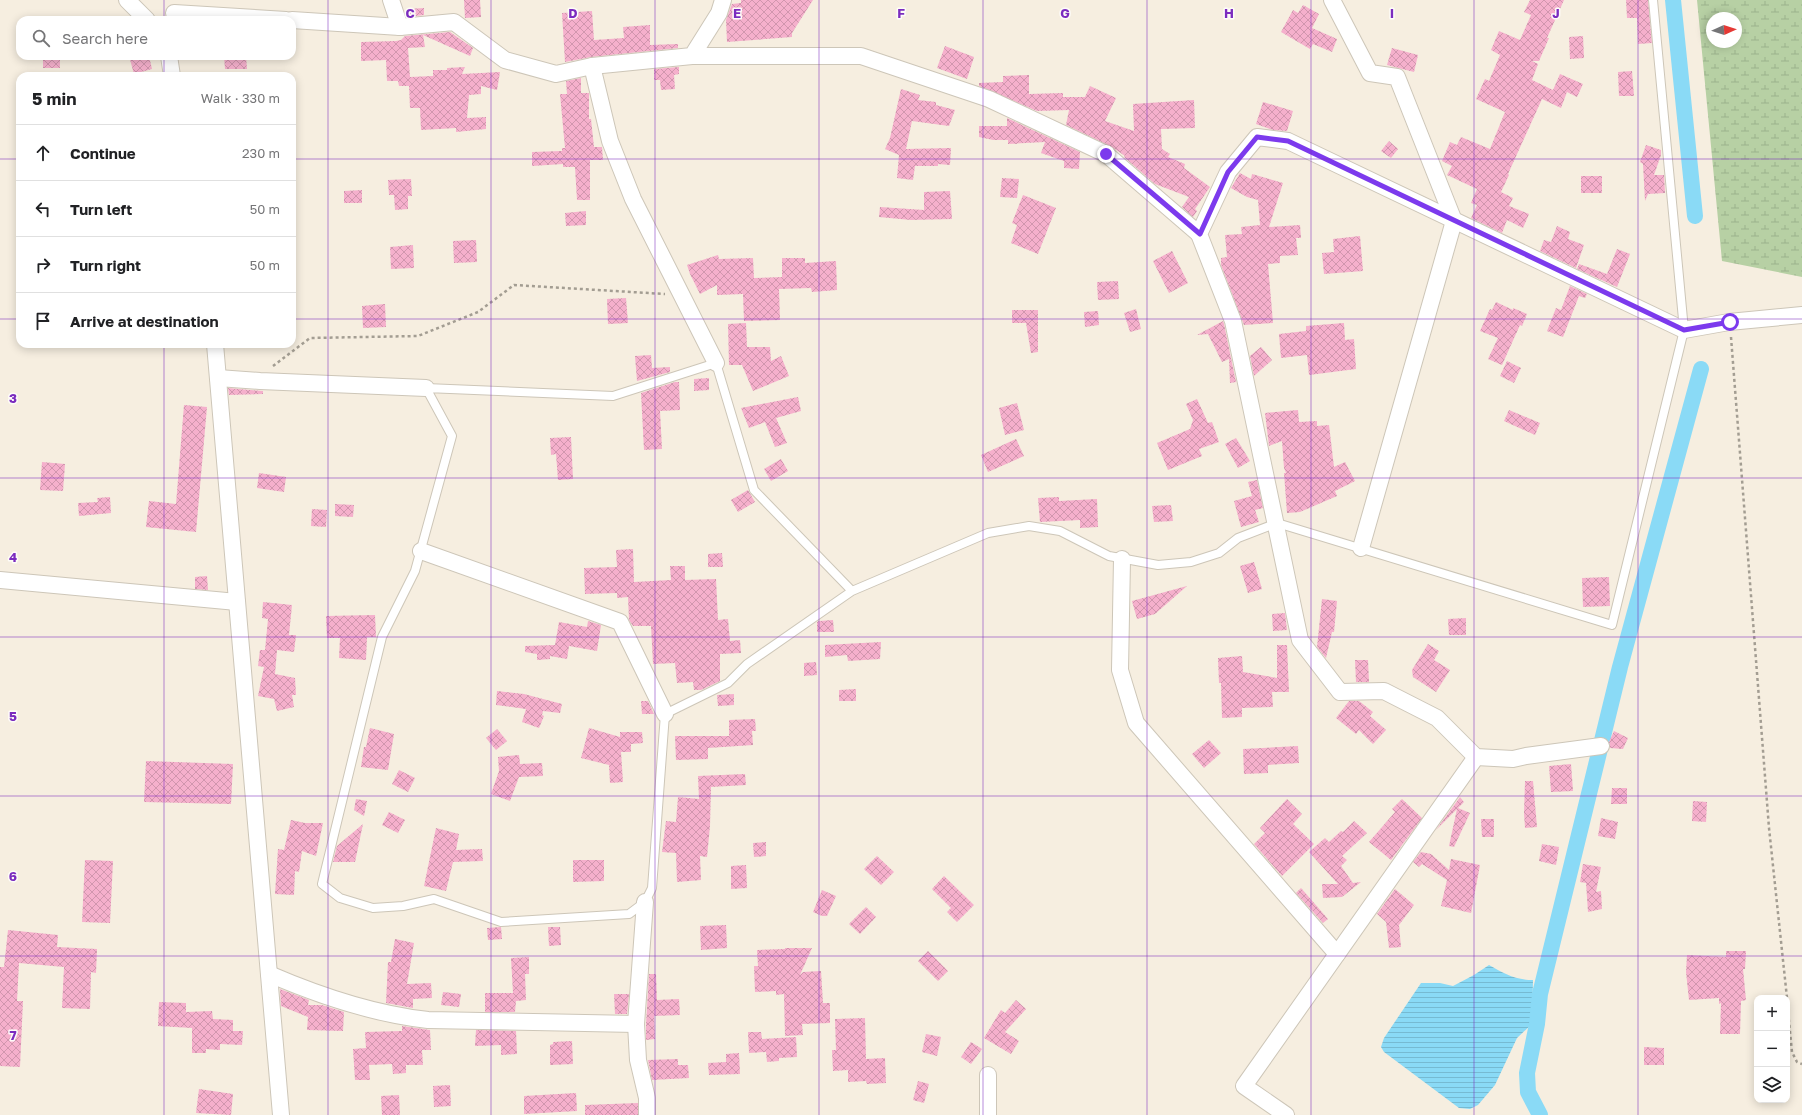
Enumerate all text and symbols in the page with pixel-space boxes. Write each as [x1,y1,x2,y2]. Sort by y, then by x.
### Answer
text: C [405,5,415,21]
text: D [568,5,578,21]
text: E [733,5,741,21]
text: F [897,5,905,21]
text: G [1060,5,1070,21]
text: H [1224,5,1234,21]
text: I [1390,5,1394,21]
text: J [1552,5,1560,21]
north arrow [1706,12,1742,48]
search box [16,16,296,60]
icon: search [30,27,52,49]
text: Search here [62,29,148,47]
text: 5 min [32,88,76,109]
text: Walk · 330 m [201,90,280,106]
icon: ahead [32,142,54,164]
text: Continue [70,144,136,162]
text: 230 m [242,145,280,161]
route end [1097,145,1115,163]
icon: left [32,198,54,220]
text: Turn left [70,200,132,218]
text: 50 m [250,201,280,217]
icon: right [32,254,54,276]
text: Turn right [70,256,141,274]
text: 50 m [250,257,280,273]
icon: arrive [32,310,54,332]
text: Arrive at destination [70,312,219,330]
route start [1721,313,1739,331]
text: 3 [9,390,17,406]
text: 4 [9,549,17,565]
text: 5 [9,708,17,724]
text: 6 [9,868,17,884]
map controls [1754,995,1790,1103]
button: + [1754,995,1790,1031]
text: 7 [9,1027,17,1043]
button: − [1754,1031,1790,1067]
button: layers [1754,1067,1790,1103]

